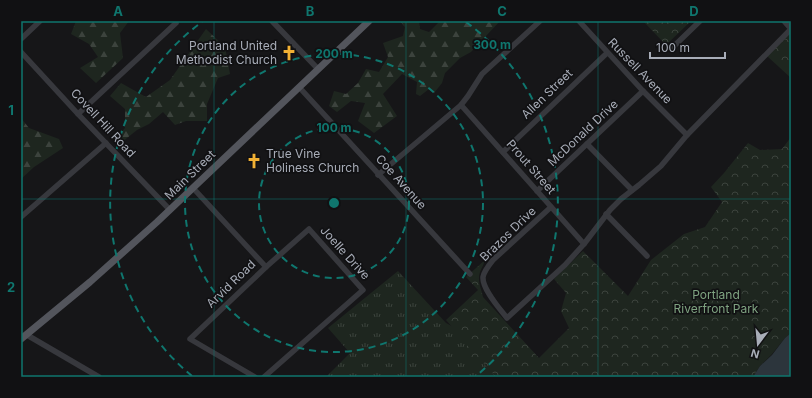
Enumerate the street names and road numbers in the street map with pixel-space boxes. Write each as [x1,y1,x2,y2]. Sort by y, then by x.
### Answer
street label: Russell Avenue [605,35,676,107]
street label: Allen Street [518,65,575,122]
street label: Covell Hill Road [68,85,139,160]
street label: McDonald Drive [544,96,621,169]
street label: Prout Street [504,136,559,197]
street label: Main Street [161,147,218,203]
street label: Coe Avenue [373,151,430,212]
street label: Brazos Drive [476,203,539,264]
street label: Joelle Drive [317,223,373,283]
street label: Arvid Road [203,257,258,311]

